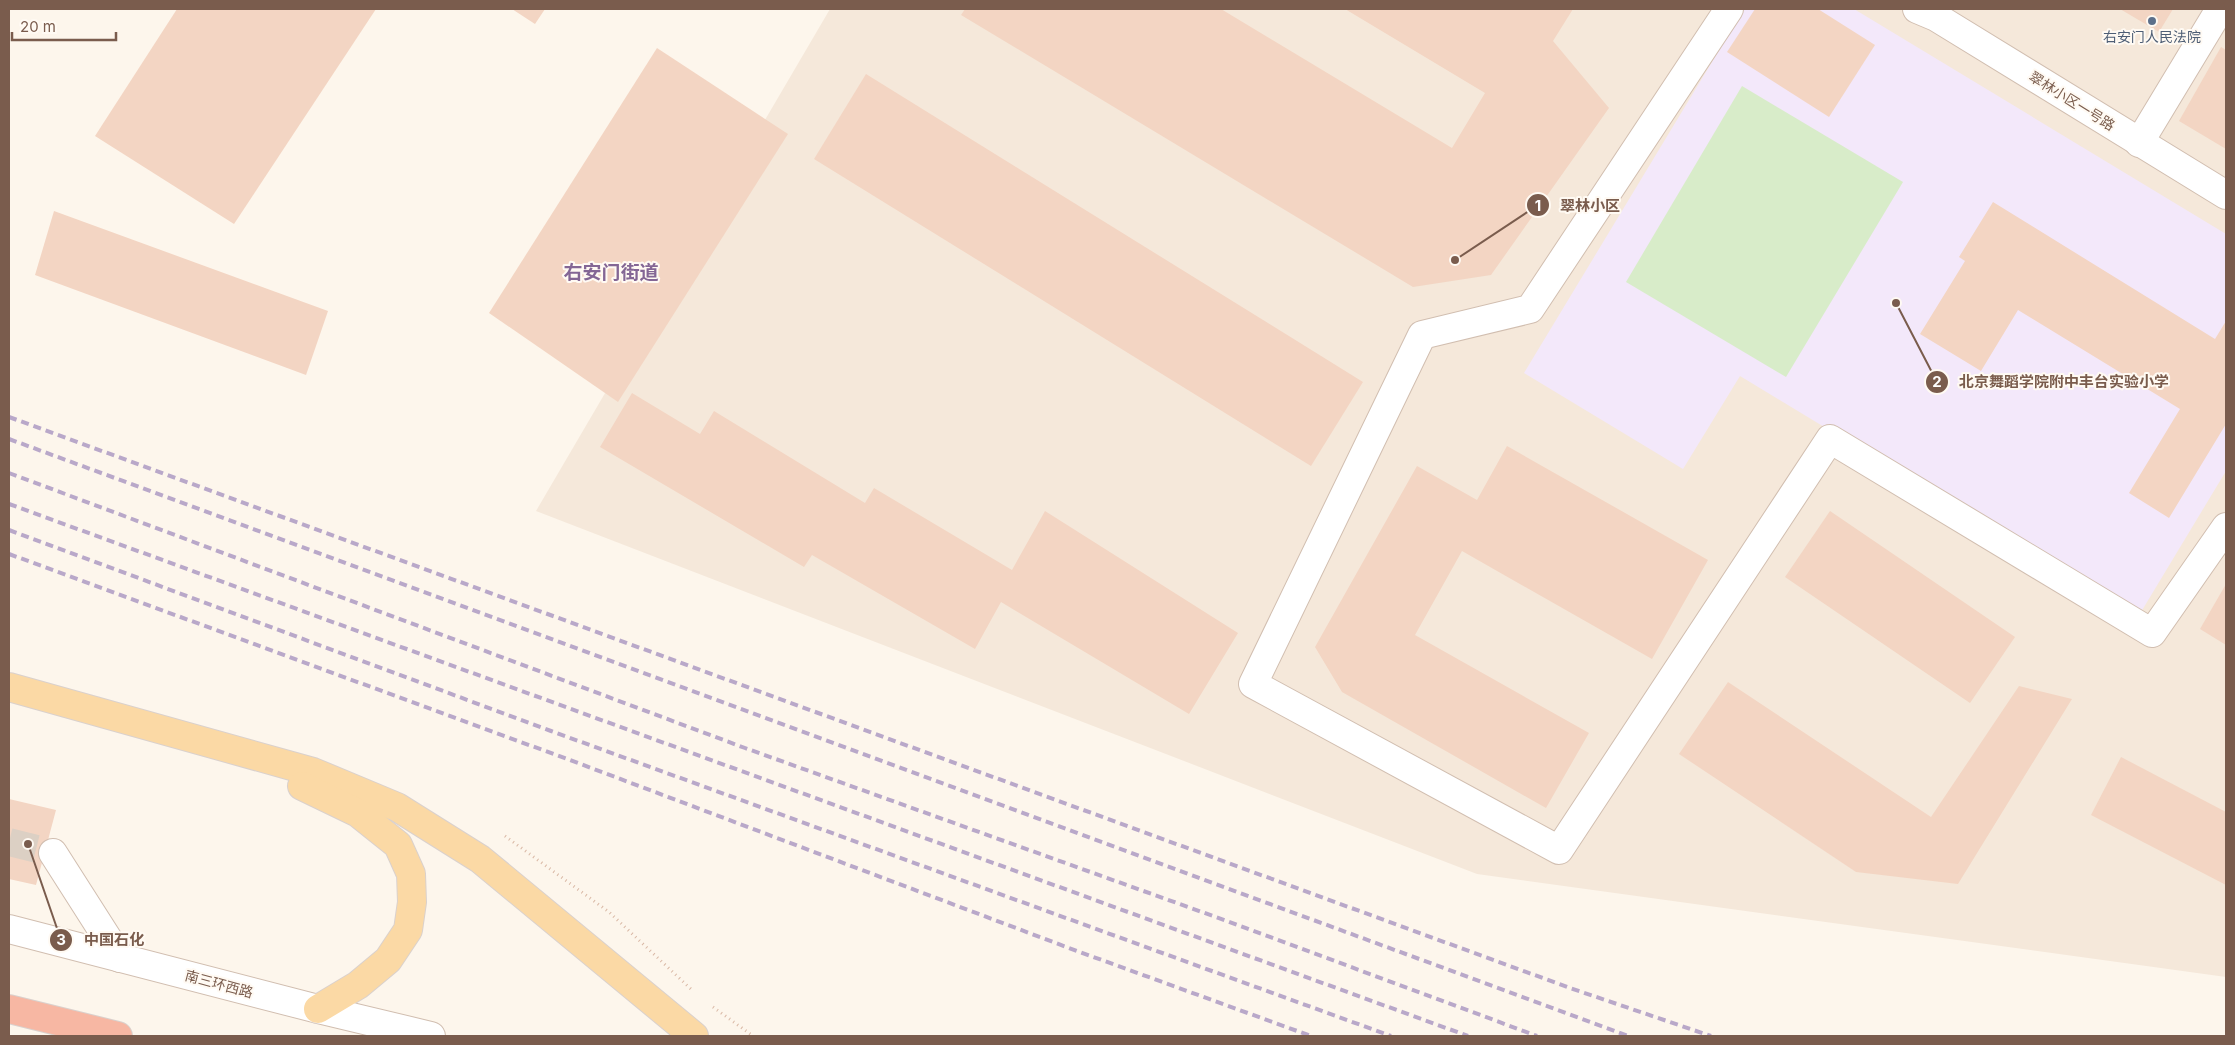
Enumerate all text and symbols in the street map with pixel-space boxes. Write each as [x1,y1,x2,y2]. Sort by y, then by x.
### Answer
scale bar [12,10,116,42]
marker: 右安门人民法院 [2146,15,2158,27]
text: 20 m [20,17,56,36]
place label: 右安门人民法院 [2103,28,2201,45]
street label: 翠林小区一号路 [2026,67,2118,134]
callout: 翠林小区 [1525,190,1630,220]
text: 1 [1535,196,1541,215]
text: 翠林小区 [1560,196,1620,215]
district label: 右安门街道 [563,261,659,284]
callout: 北京舞蹈学院附中丰台实验小学 [1924,367,2179,397]
text: 2 [1932,372,1942,391]
text: 北京舞蹈学院附中丰台实验小学 [1959,372,2169,391]
callout: 中国石化 [49,925,154,955]
text: 3 [56,930,66,949]
text: 中国石化 [84,930,144,949]
street label: 南三环西路 [183,966,255,1001]

